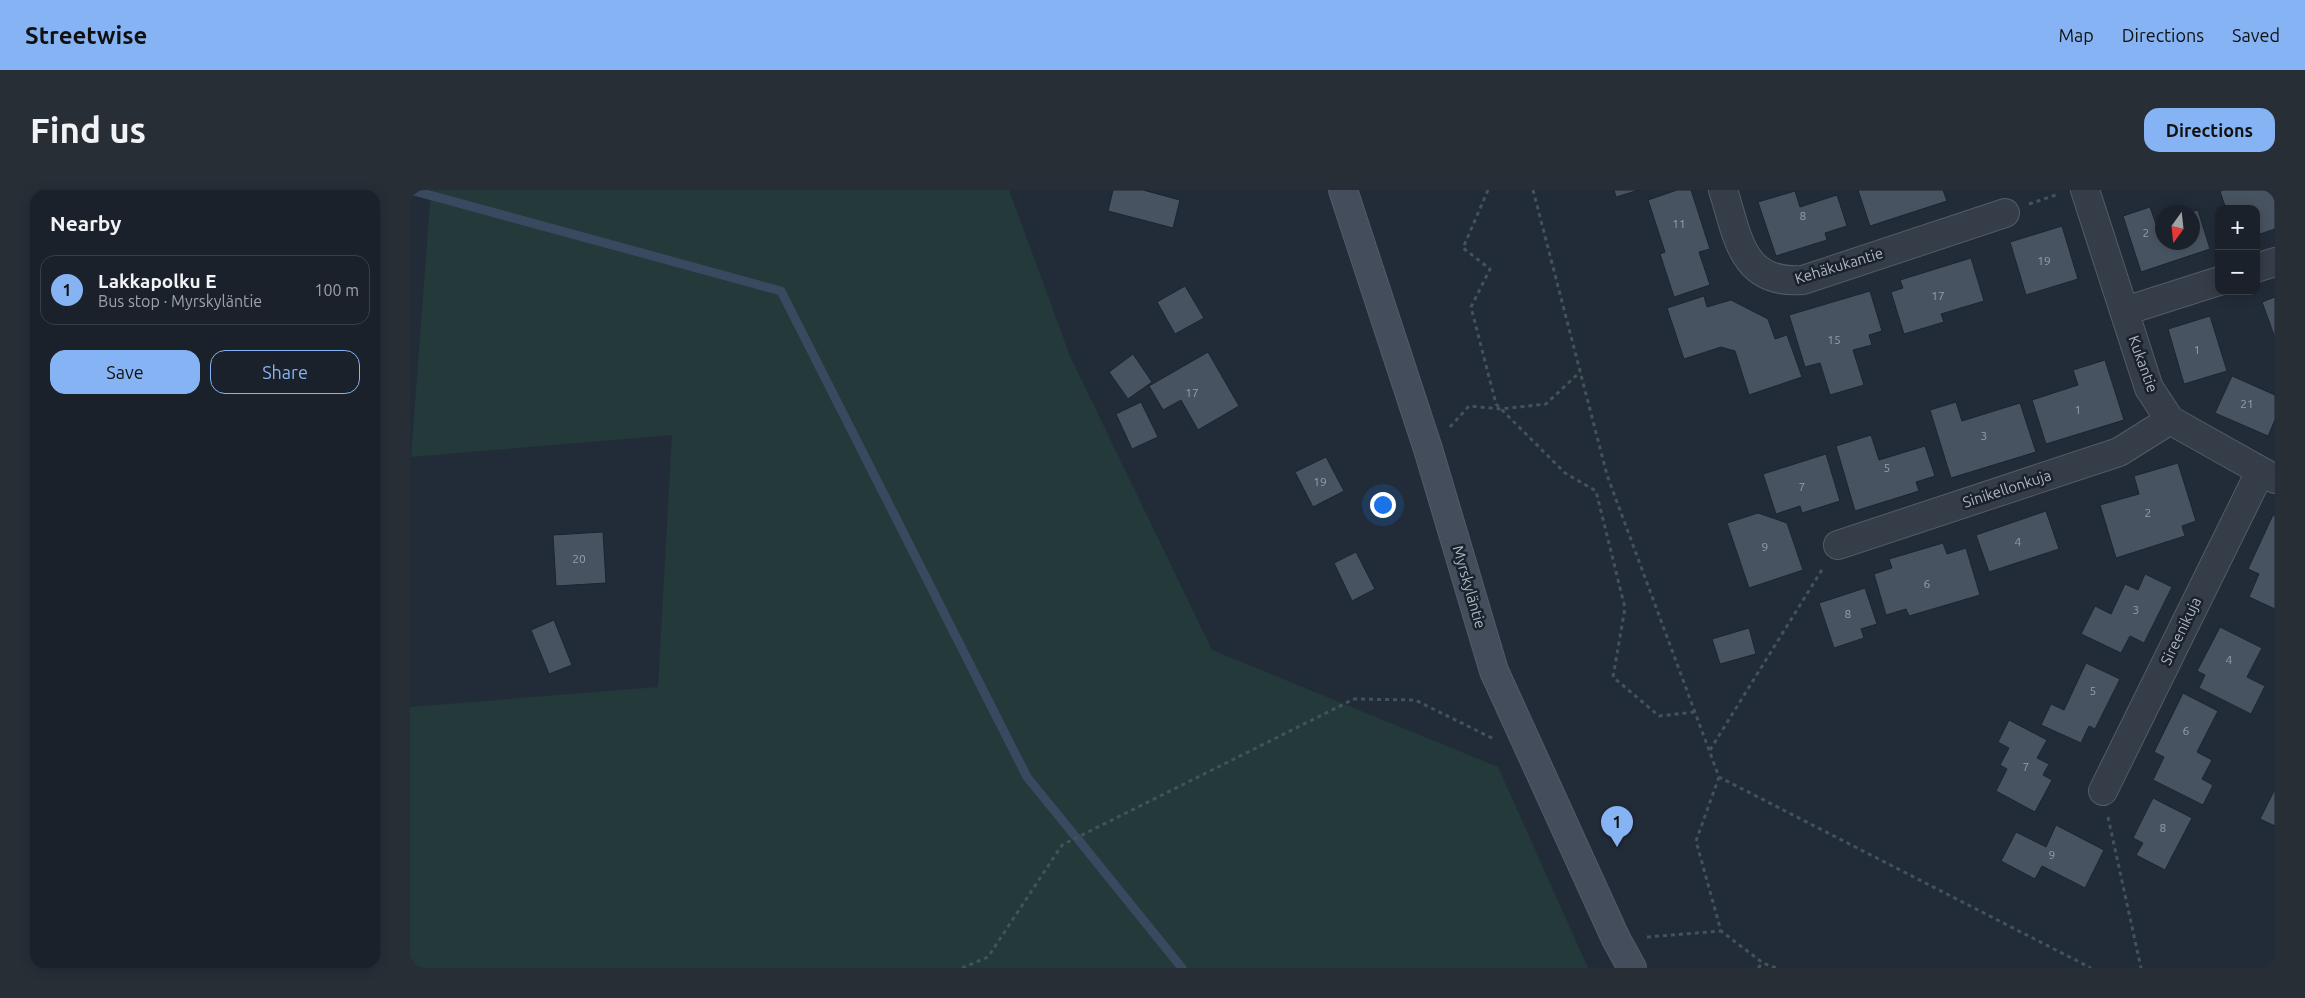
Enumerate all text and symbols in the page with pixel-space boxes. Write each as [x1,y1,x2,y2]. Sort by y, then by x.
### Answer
text: Streetwise [25,22,147,49]
text: Map [2058,25,2094,45]
text: Directions [2122,25,2204,45]
text: Saved [2232,25,2280,45]
button: Directions [2144,108,2275,152]
text: Find us [30,110,146,150]
north arrow [2155,205,2200,250]
map controls [2215,205,2260,295]
button: + [2215,205,2260,250]
house number: 8 [1800,209,1807,222]
text: Nearby [50,211,121,235]
house number: 11 [1672,217,1686,230]
house number: 2 [2143,226,2149,239]
street label: Kehäkukantie [1793,244,1885,287]
button: − [2215,250,2260,295]
house number: 19 [2037,254,2051,267]
text: Lakkapolku E [98,270,216,292]
text: 1 [62,281,72,299]
text: 100 m [314,281,359,299]
house number: 17 [1931,289,1945,302]
text: Bus stop · Myrskyläntie [98,292,262,310]
house number: 15 [1827,333,1841,346]
street label: Kukantie [2125,333,2162,395]
house number: 1 [2194,343,2200,356]
button: Save [50,350,200,394]
button: Share [210,350,360,394]
house number: 17 [1185,386,1199,399]
house number: 21 [2240,397,2254,410]
house number: 1 [2075,403,2081,416]
house number: 3 [1981,429,1987,442]
house number: 5 [1884,461,1890,474]
street label: Sinikellonkuja [1960,466,2053,511]
house number: 19 [1313,475,1327,488]
house number: 7 [1799,480,1805,493]
your location [1370,492,1396,518]
house number: 2 [2145,506,2151,519]
house number: 4 [2015,535,2022,548]
house number: 9 [1762,540,1768,553]
street label: Myrskyläntie [1450,543,1489,630]
house number: 20 [572,552,586,565]
house number: 6 [1924,577,1931,590]
street label: Sireenikuja [2157,594,2204,668]
house number: 3 [2133,603,2139,616]
house number: 8 [1845,607,1852,620]
house number: 4 [2226,653,2233,666]
house number: 5 [2090,684,2096,697]
house number: 6 [2183,724,2190,737]
house number: 7 [2023,760,2029,773]
pin: 1 [1601,806,1633,847]
house number: 8 [2160,821,2167,834]
house number: 9 [2049,848,2055,861]

